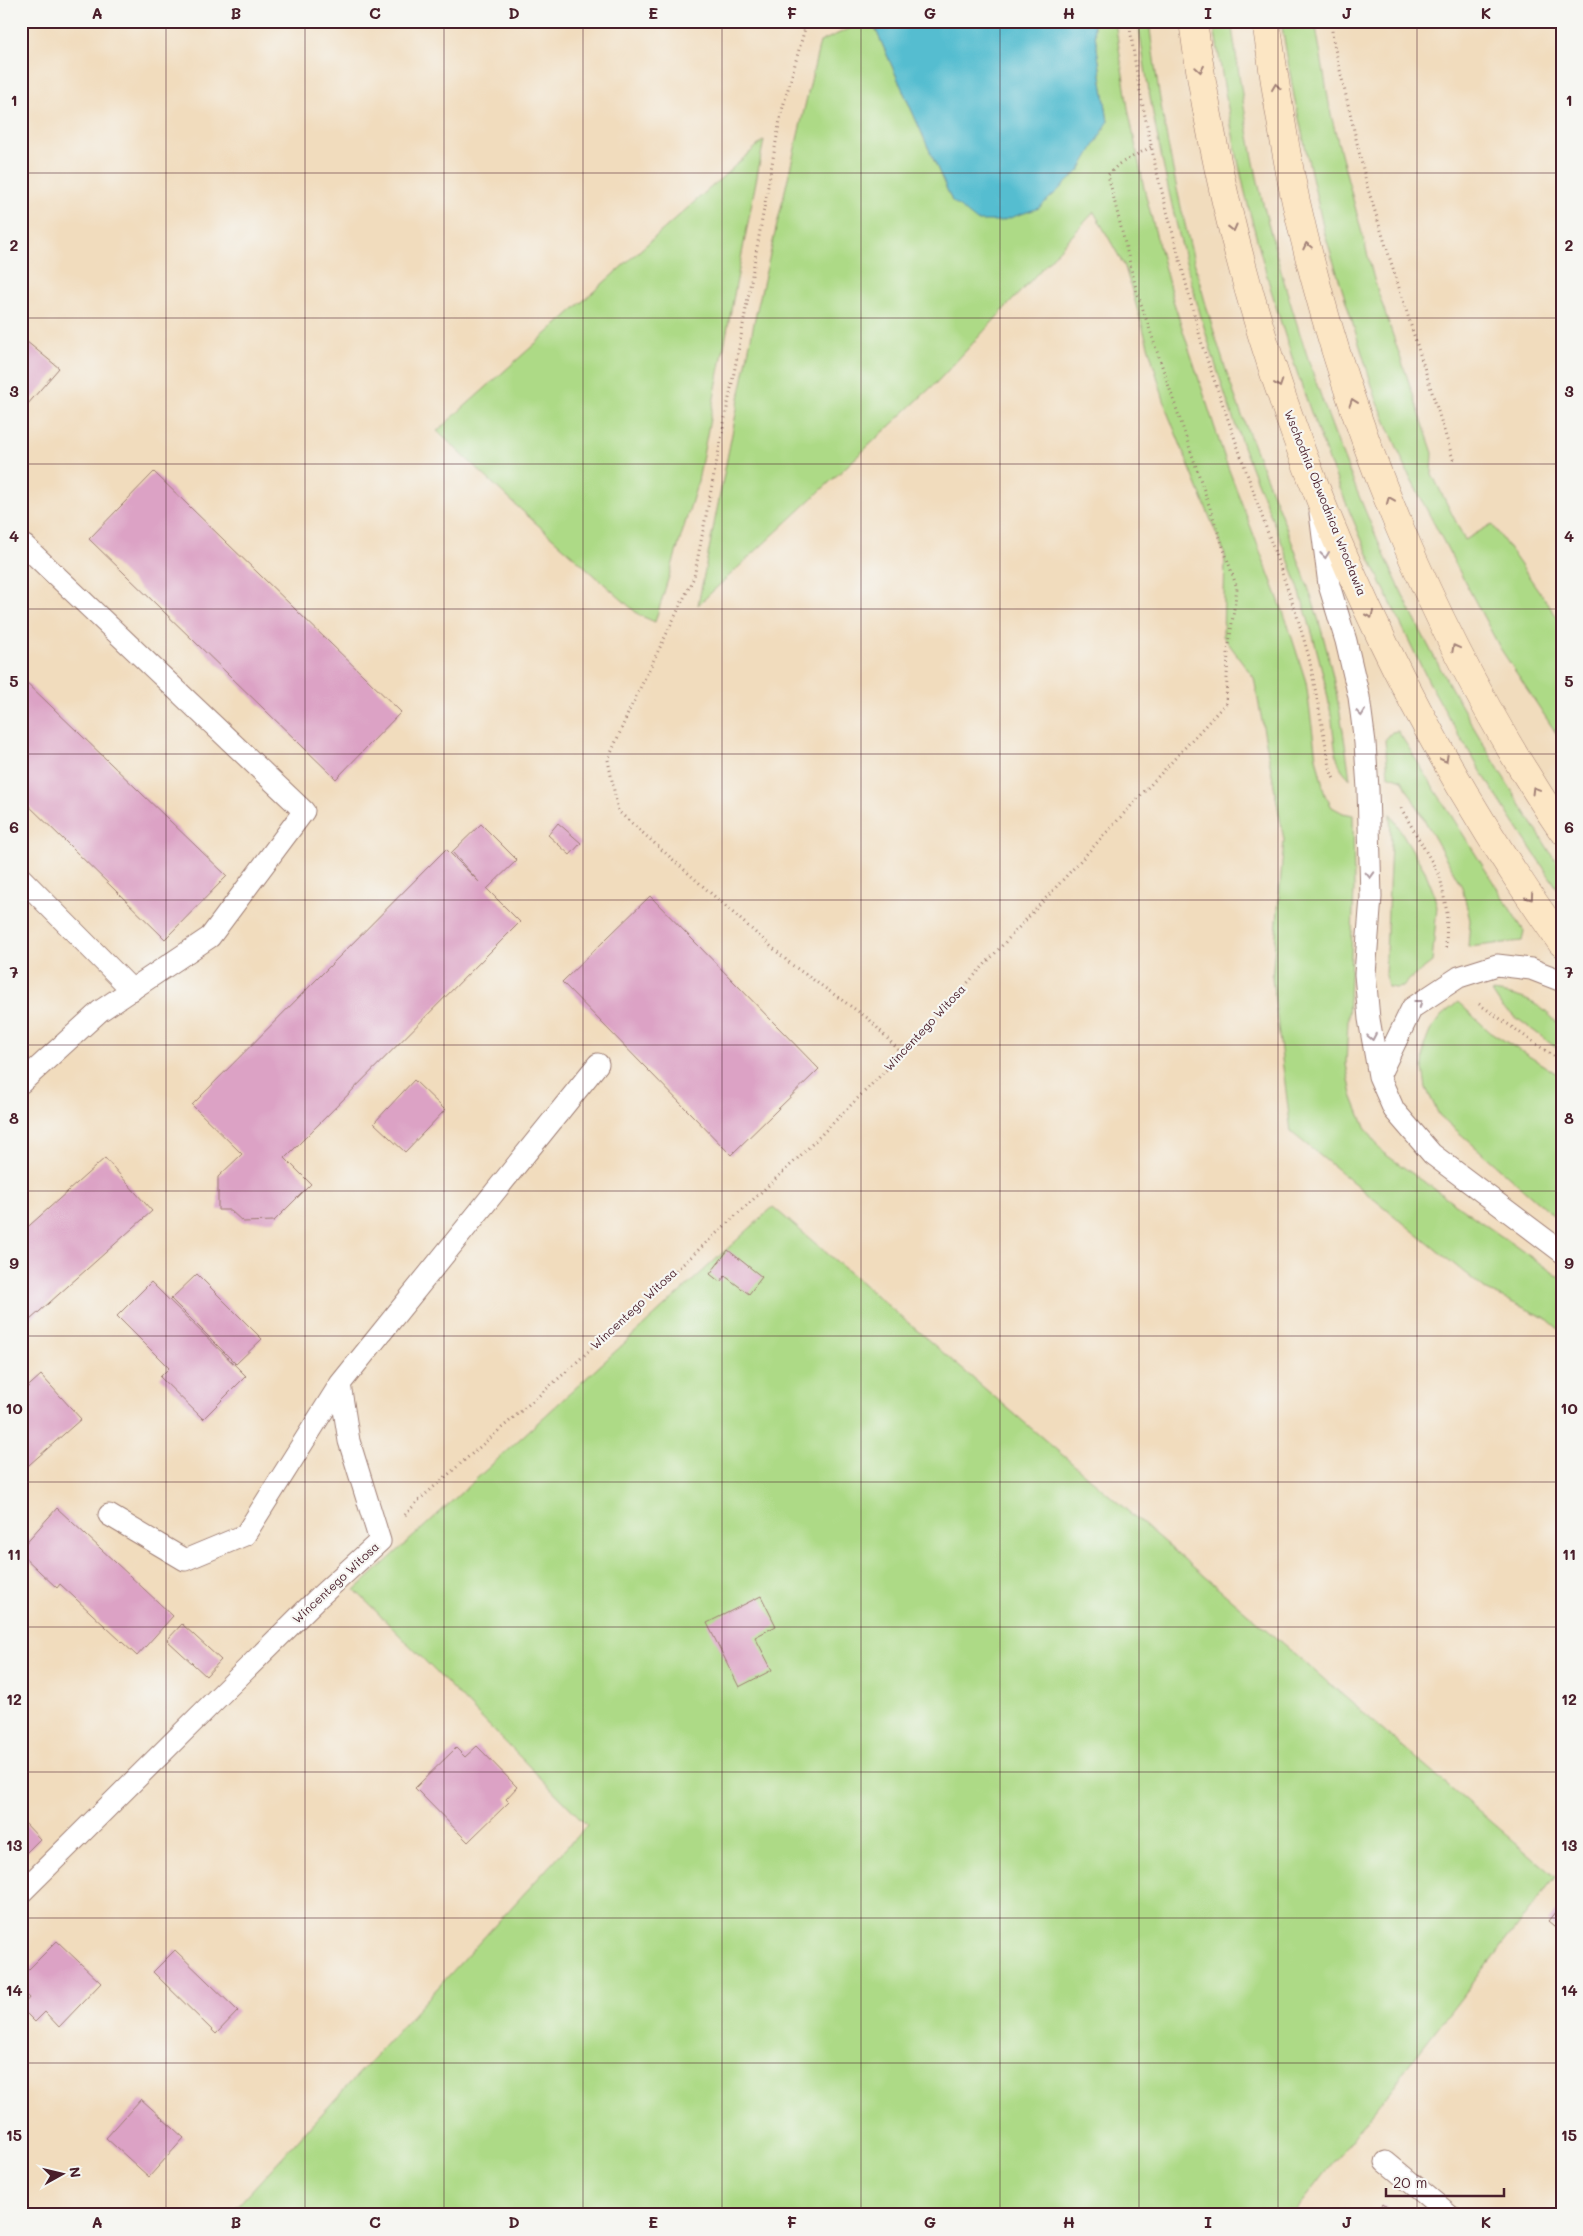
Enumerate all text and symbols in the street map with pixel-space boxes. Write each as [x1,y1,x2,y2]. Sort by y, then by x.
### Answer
text: A [91,2,103,23]
text: B [231,2,241,23]
text: C [369,2,381,23]
text: D [508,2,520,23]
text: E [648,2,658,23]
text: F [787,2,797,23]
text: G [924,2,936,23]
text: H [1063,2,1075,23]
text: I [1204,2,1212,23]
text: J [1342,2,1352,23]
text: K [1481,2,1491,23]
one-way arrow [1194,66,1205,74]
one-way arrow [1271,83,1281,91]
text: 1 [10,89,18,110]
text: 1 [1565,89,1573,110]
one-way arrow [1228,224,1238,232]
text: 2 [10,234,19,255]
text: 2 [1565,234,1574,255]
one-way arrow [1302,243,1312,251]
text: 3 [9,380,19,401]
one-way arrow [1273,380,1283,388]
text: 3 [1564,380,1574,401]
one-way arrow [1349,398,1359,407]
street label: Wschodnia Obwodnica Wrocławia [1281,407,1371,598]
one-way arrow [1385,496,1395,504]
text: 4 [9,525,19,546]
text: 4 [1564,525,1574,546]
one-way arrow [1319,551,1330,559]
one-way arrow [1364,610,1375,619]
one-way arrow [1451,645,1461,654]
text: 5 [9,670,19,691]
text: 5 [1564,670,1574,691]
one-way arrow [1355,710,1366,718]
one-way arrow [1439,754,1449,763]
one-way arrow [1531,786,1541,795]
text: 6 [9,816,19,837]
text: 6 [1564,816,1574,837]
one-way arrow [1365,872,1376,880]
one-way arrow [1524,891,1533,901]
text: 7 [10,961,19,982]
text: 7 [1565,961,1574,982]
street label: Wincentego Witosa [880,981,968,1074]
one-way arrow [1413,1000,1423,1009]
one-way arrow [1367,1033,1377,1041]
text: 8 [9,1107,19,1128]
text: 8 [1564,1107,1574,1128]
text: 9 [9,1252,19,1273]
text: 9 [1564,1252,1574,1273]
street label: Wincentego Witosa [587,1264,680,1352]
text: 10 [5,1397,23,1418]
text: 10 [1560,1397,1578,1418]
street label: Wincentego Witosa [289,1538,382,1626]
text: 11 [7,1543,21,1564]
text: 11 [1562,1543,1576,1564]
text: 12 [6,1688,22,1709]
text: 12 [1561,1688,1577,1709]
text: 13 [6,1834,23,1855]
text: 13 [1561,1834,1578,1855]
text: 14 [5,1979,23,2000]
text: 14 [1560,1979,1578,2000]
text: 15 [6,2124,22,2145]
text: 15 [1561,2124,1577,2145]
north arrow [38,2148,88,2198]
text: N [65,2166,86,2179]
scale bar [1386,2166,1503,2198]
text: 20 m [1393,2172,1427,2192]
text: A [91,2211,103,2232]
text: B [231,2211,241,2232]
text: C [369,2211,381,2232]
text: D [508,2211,520,2232]
text: E [648,2211,658,2232]
text: F [787,2211,797,2232]
text: G [924,2211,936,2232]
text: H [1063,2211,1075,2232]
text: I [1204,2211,1212,2232]
text: J [1342,2211,1352,2232]
text: K [1481,2211,1491,2232]

